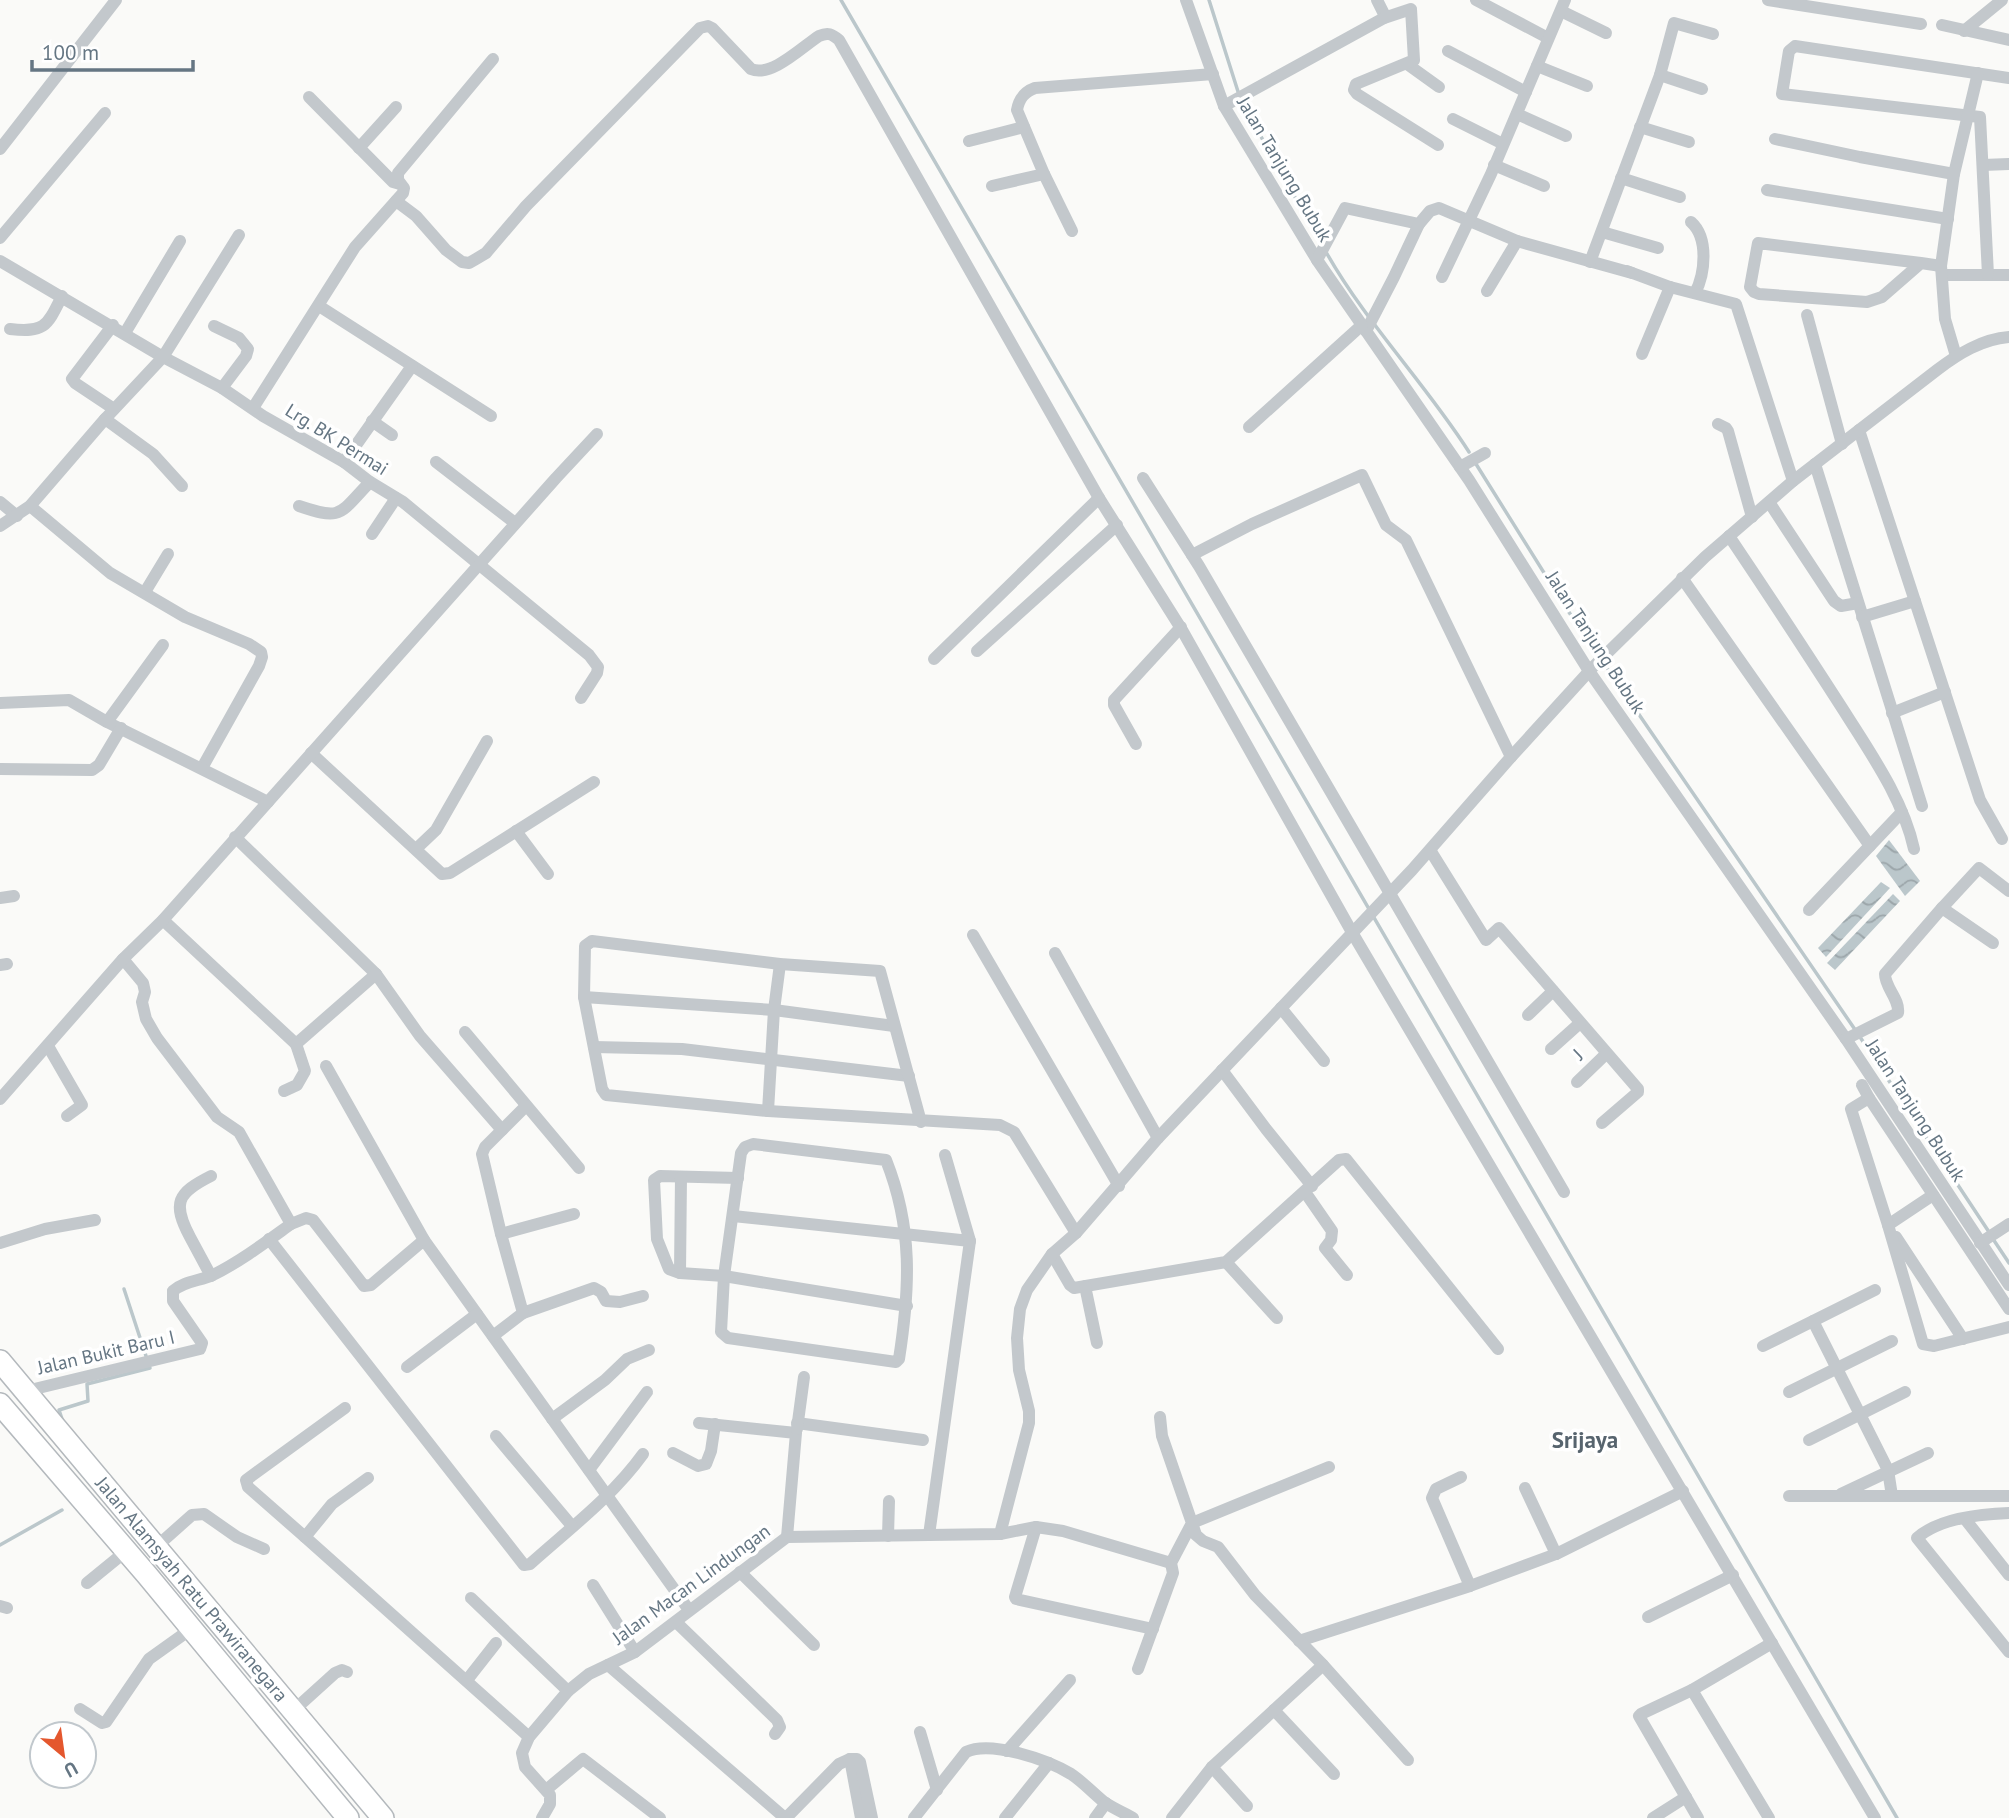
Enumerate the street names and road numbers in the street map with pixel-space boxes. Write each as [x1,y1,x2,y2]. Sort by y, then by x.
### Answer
street label: Jalan Tanjung Bubuk [1232,91,1338,246]
street label: Lrg. BK Permai [281,398,393,480]
street label: Jalan Tanjung Bubuk [1540,565,1651,718]
street label: Jalan Tanjung Bubuk [1860,1033,1971,1186]
street label: J [1567,1043,1588,1065]
street label: Jalan Bukit Baru I [34,1325,177,1380]
street label: Jalan Alamsyah Ratu Prawiranegara [90,1471,293,1706]
street label: Jalan Macan Lindungan [606,1519,775,1650]

